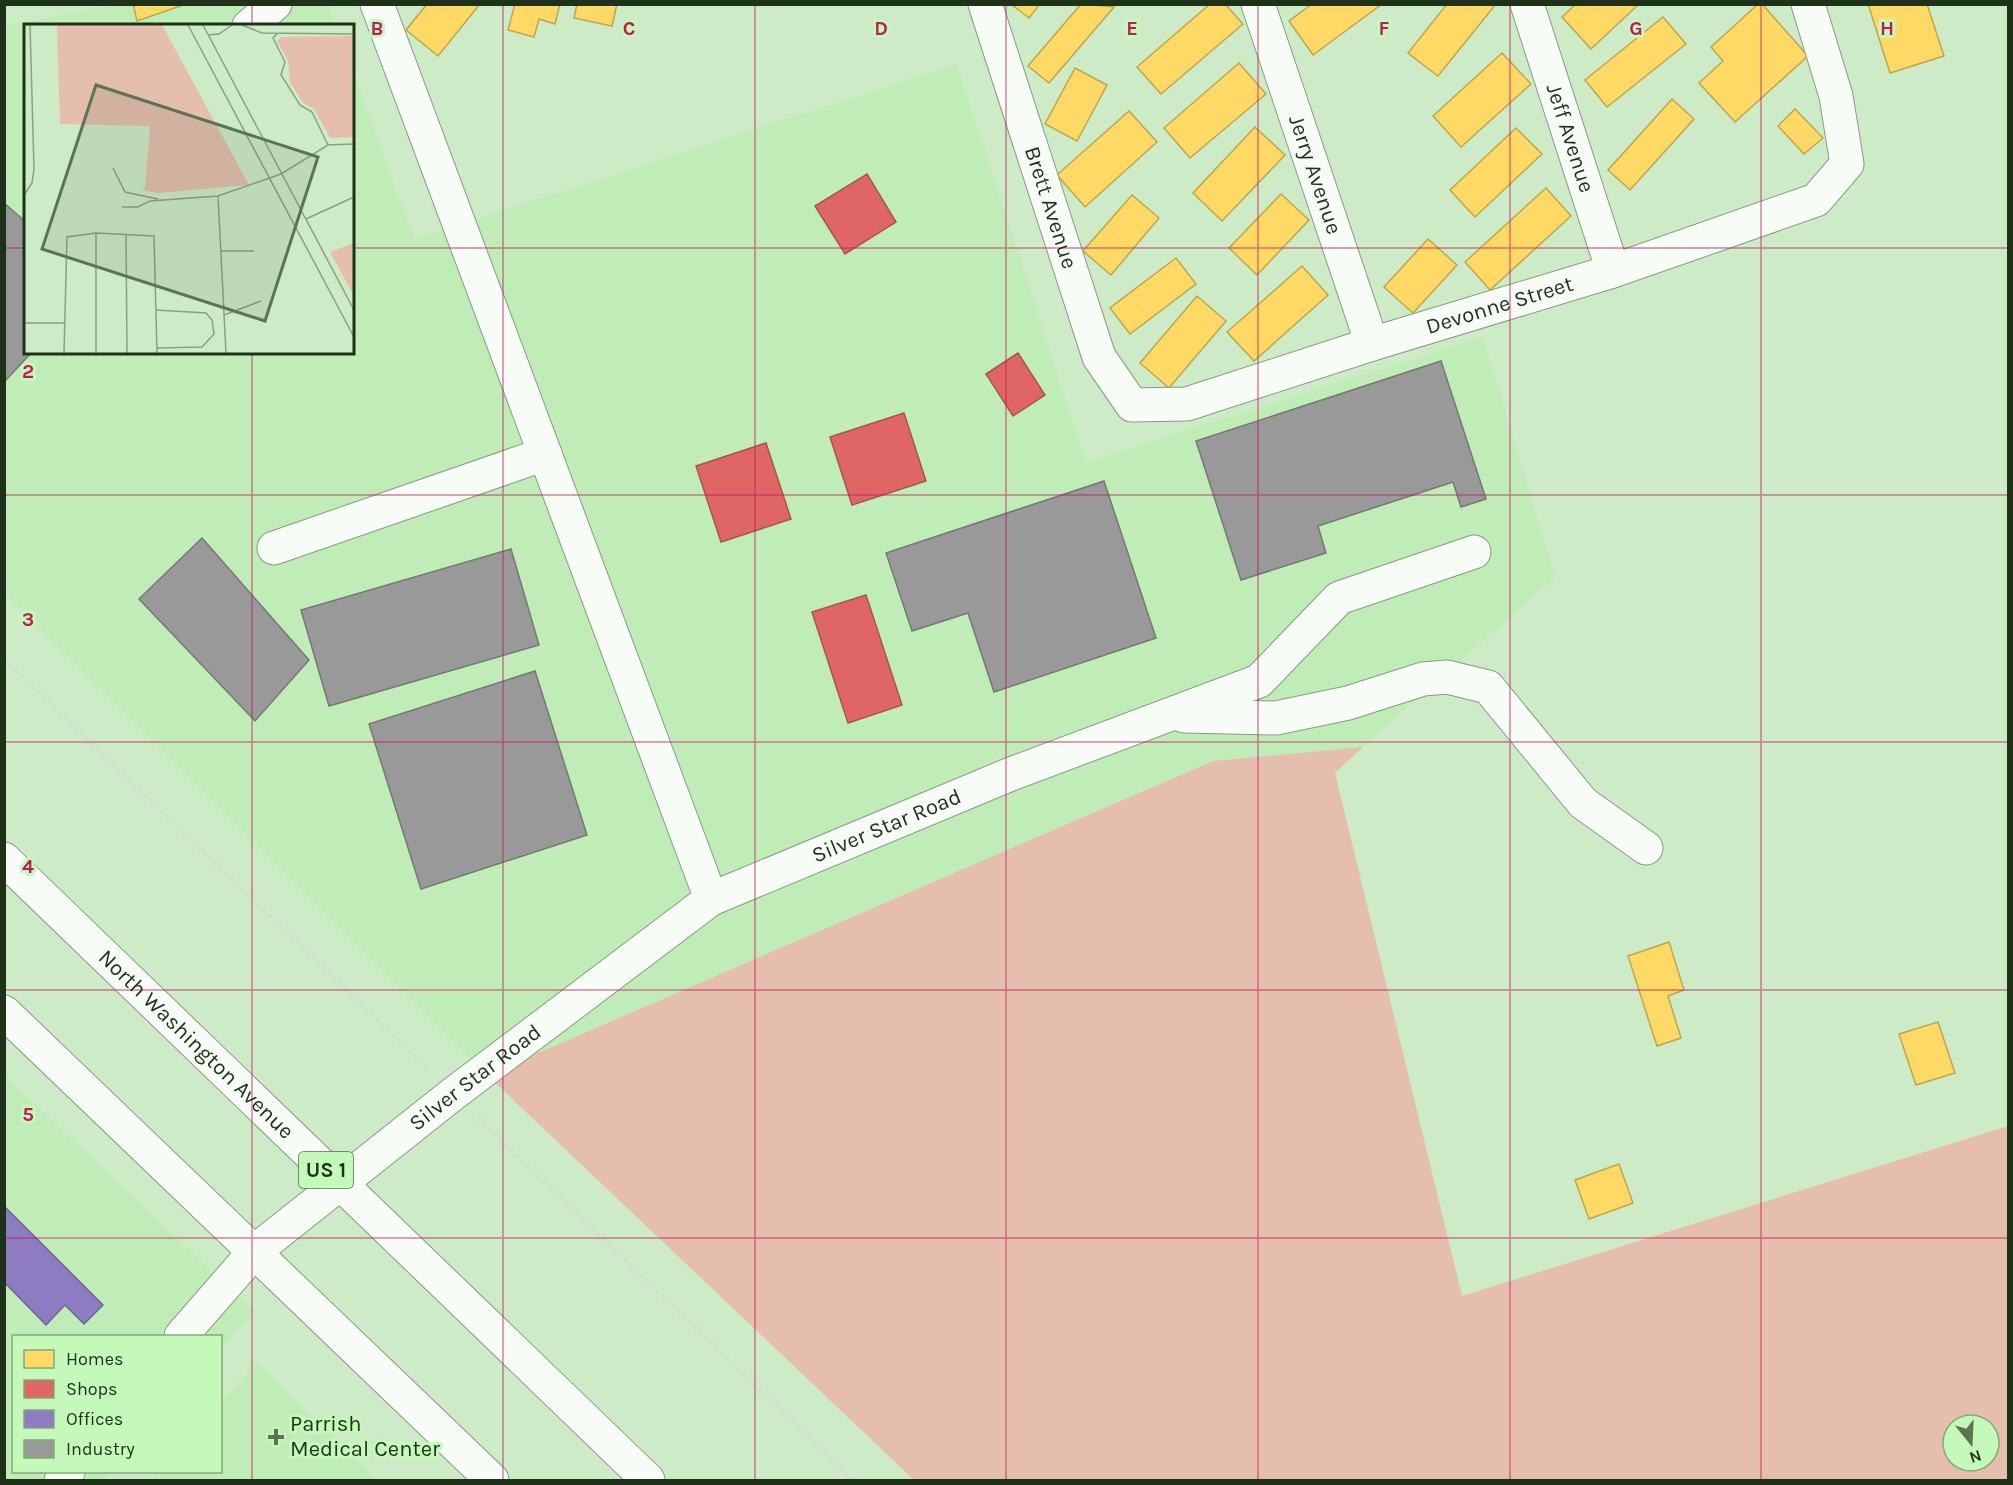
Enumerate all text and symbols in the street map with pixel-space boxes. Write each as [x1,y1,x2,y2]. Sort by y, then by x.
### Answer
text: B [371,17,383,40]
text: C [623,17,635,40]
text: D [874,17,888,40]
text: E [1126,17,1138,40]
text: F [1379,17,1390,40]
text: G [1629,17,1643,40]
text: H [1880,17,1894,40]
inset map [24,24,354,354]
street label: Jeff Avenue [1541,80,1600,196]
street label: Jerry Avenue [1283,112,1347,238]
street label: Brett Avenue [1019,143,1083,272]
street label: Devonne Street [1423,271,1576,340]
text: 2 [22,360,34,383]
text: 3 [22,608,34,631]
street label: Silver Star Road [808,783,965,868]
text: 4 [22,855,34,878]
street label: North Washington Avenue [93,944,299,1144]
street label: Silver Star Road [404,1019,546,1136]
text: 5 [22,1103,34,1126]
road number: US 1 [299,1152,353,1188]
legend [12,1335,222,1473]
text: Homes [66,1348,123,1370]
text: Shops [66,1378,118,1400]
text: Offices [66,1408,123,1430]
place label: Parrish Medical Center [290,1411,440,1462]
north arrow [1941,1413,2001,1473]
marker: Parrish Medical Center [267,1428,285,1446]
text: Industry [66,1438,135,1460]
text: N [1967,1446,1984,1468]

